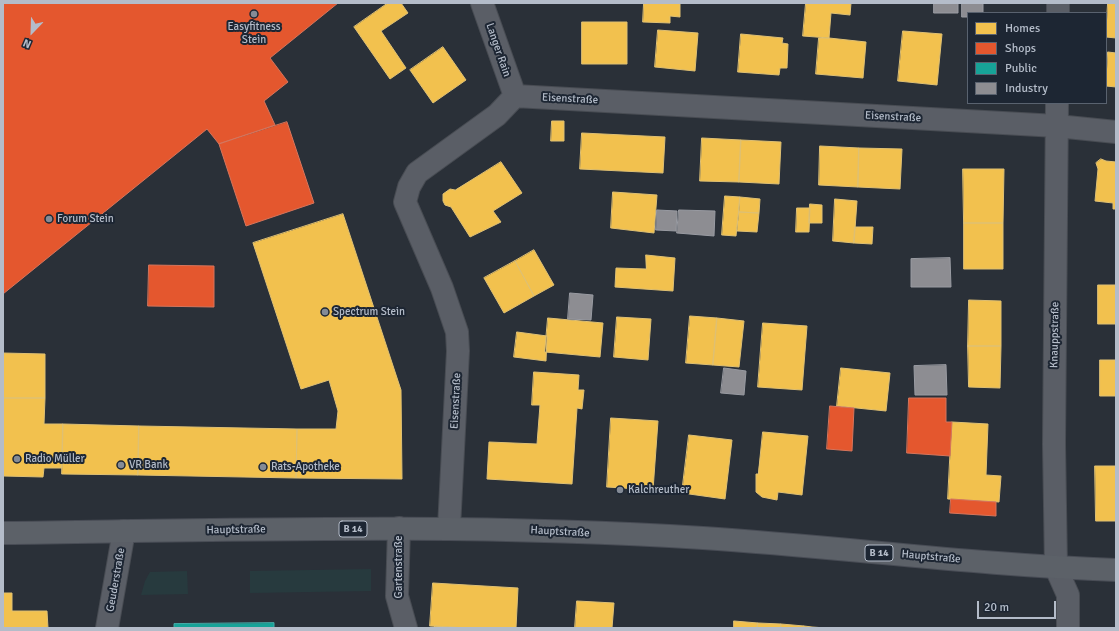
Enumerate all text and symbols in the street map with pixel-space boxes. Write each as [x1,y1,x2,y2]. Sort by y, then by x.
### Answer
marker: Easyfitness Stein [249,9,259,19]
north arrow [12,12,52,52]
legend [967,12,1107,104]
place label: Easyfitness Stein [227,20,281,46]
street label: Langer Rain [483,21,513,79]
text: Homes [1005,21,1040,36]
text: N [21,36,33,51]
text: Shops [1005,41,1036,56]
text: Public [1005,61,1037,76]
text: Industry [1005,81,1048,96]
street label: Eisenstraße [542,91,598,107]
street label: Eisenstraße [865,109,921,125]
place label: Forum Stein [57,212,114,226]
marker: Forum Stein [44,214,54,224]
street label: Knauppstraße [1048,302,1062,368]
place label: Spectrum Stein [333,305,405,319]
marker: Spectrum Stein [320,307,330,317]
street label: Eisenstraße [448,373,464,429]
place label: Radio Müller [25,452,85,466]
marker: Radio Müller [12,454,22,464]
place label: VR Bank [129,458,168,472]
marker: VR Bank [116,460,126,470]
place label: Rats-Apotheke [271,460,340,474]
marker: Rats-Apotheke [258,462,268,472]
place label: Kalchreuther [628,483,689,497]
marker: Kalchreuther [615,485,625,495]
road number: B 14 [339,521,367,537]
street label: Hauptstraße [206,523,266,537]
street label: Hauptstraße [530,524,590,540]
street label: Gartenstraße [392,536,406,598]
road number: B 14 [865,545,893,561]
street label: Geuderstraße [104,547,128,613]
street label: Hauptstraße [901,548,961,566]
scale bar [979,593,1058,619]
text: 20 m [984,600,1009,615]

